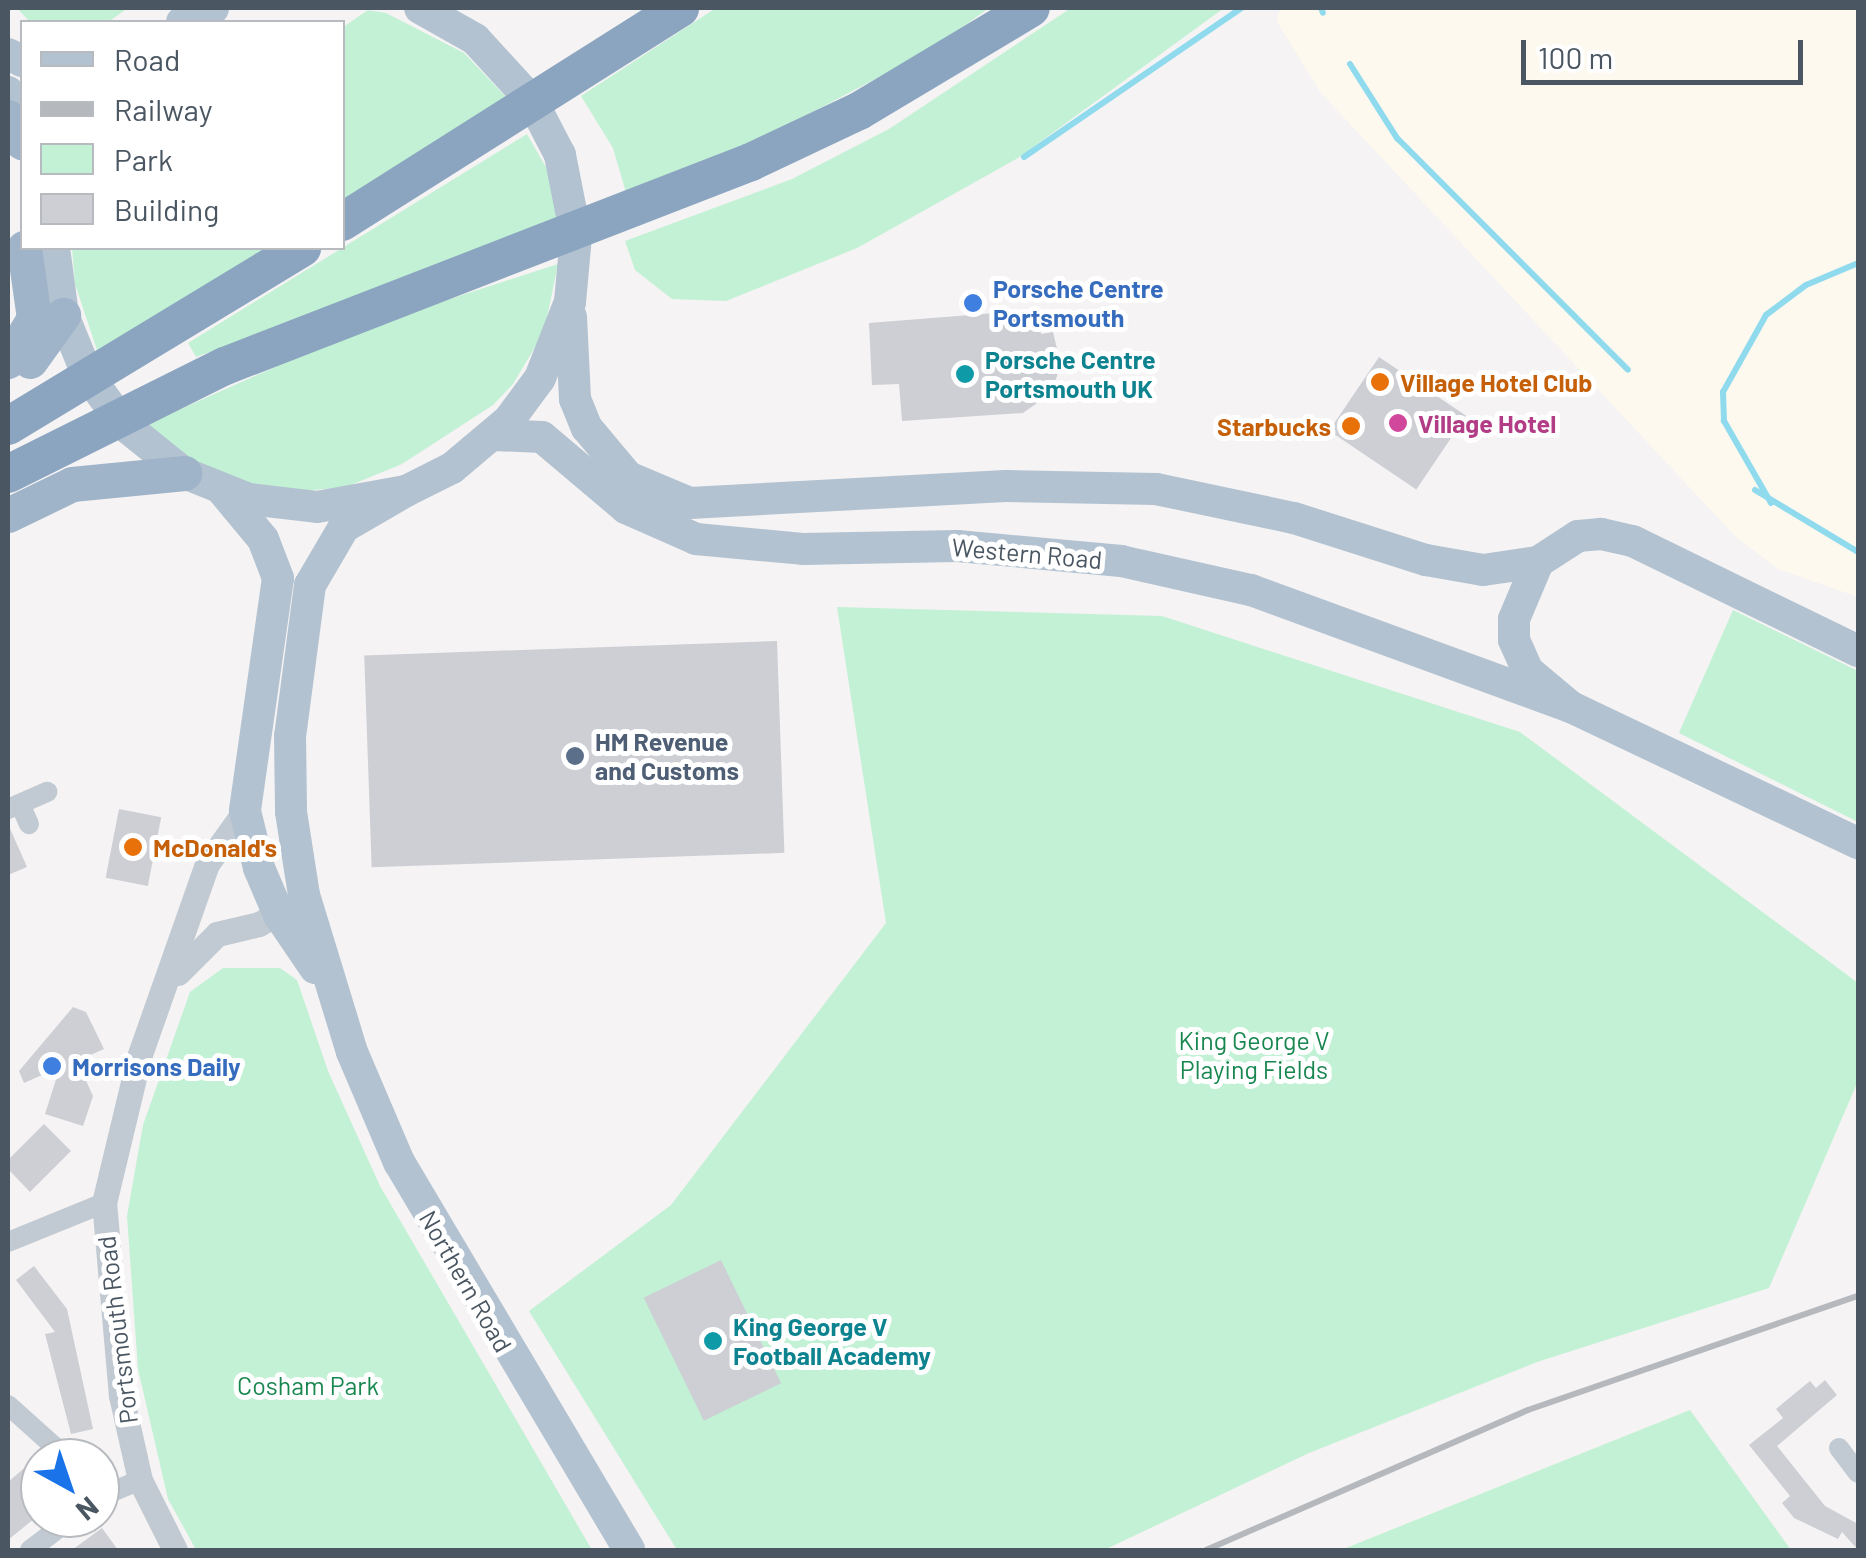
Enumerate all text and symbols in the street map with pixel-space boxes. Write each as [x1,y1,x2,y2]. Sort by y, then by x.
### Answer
legend [20,20,345,250]
scale bar [1526,20,1808,82]
text: 100 m [1538,39,1613,75]
text: Road [114,41,180,77]
text: Railway [114,91,213,127]
text: Park [114,141,173,177]
text: Building [114,191,219,227]
place label: Porsche Centre Portsmouth [993,274,1164,333]
marker: Porsche Centre Portsmouth [962,292,984,314]
place label: Porsche Centre Portsmouth UK [985,345,1156,404]
marker: Porsche Centre Portsmouth UK [954,363,976,385]
place label: Village Hotel Club [1400,367,1592,397]
marker: Village Hotel Club [1369,371,1391,393]
place label: Village Hotel [1418,408,1556,438]
place label: Starbucks [1217,411,1331,441]
marker: Village Hotel [1387,412,1409,434]
marker: Starbucks [1340,415,1362,437]
street label: Western Road [951,531,1103,575]
place label: HM Revenue and Customs [595,727,739,786]
marker: HM Revenue and Customs [564,745,586,767]
place label: McDonald's [153,832,277,862]
marker: McDonald's [122,836,144,858]
park label: King George V Playing Fields [1179,1026,1329,1085]
place label: Morrisons Daily [72,1051,241,1081]
marker: Morrisons Daily [41,1055,63,1077]
street label: Northern Road [413,1205,519,1357]
street label: Portsmouth Road [91,1234,143,1426]
place label: King George V Football Academy [733,1312,931,1371]
marker: King George V Football Academy [702,1330,724,1352]
park label: Cosham Park [237,1370,379,1400]
north arrow [20,1438,120,1538]
text: N [70,1490,106,1528]

